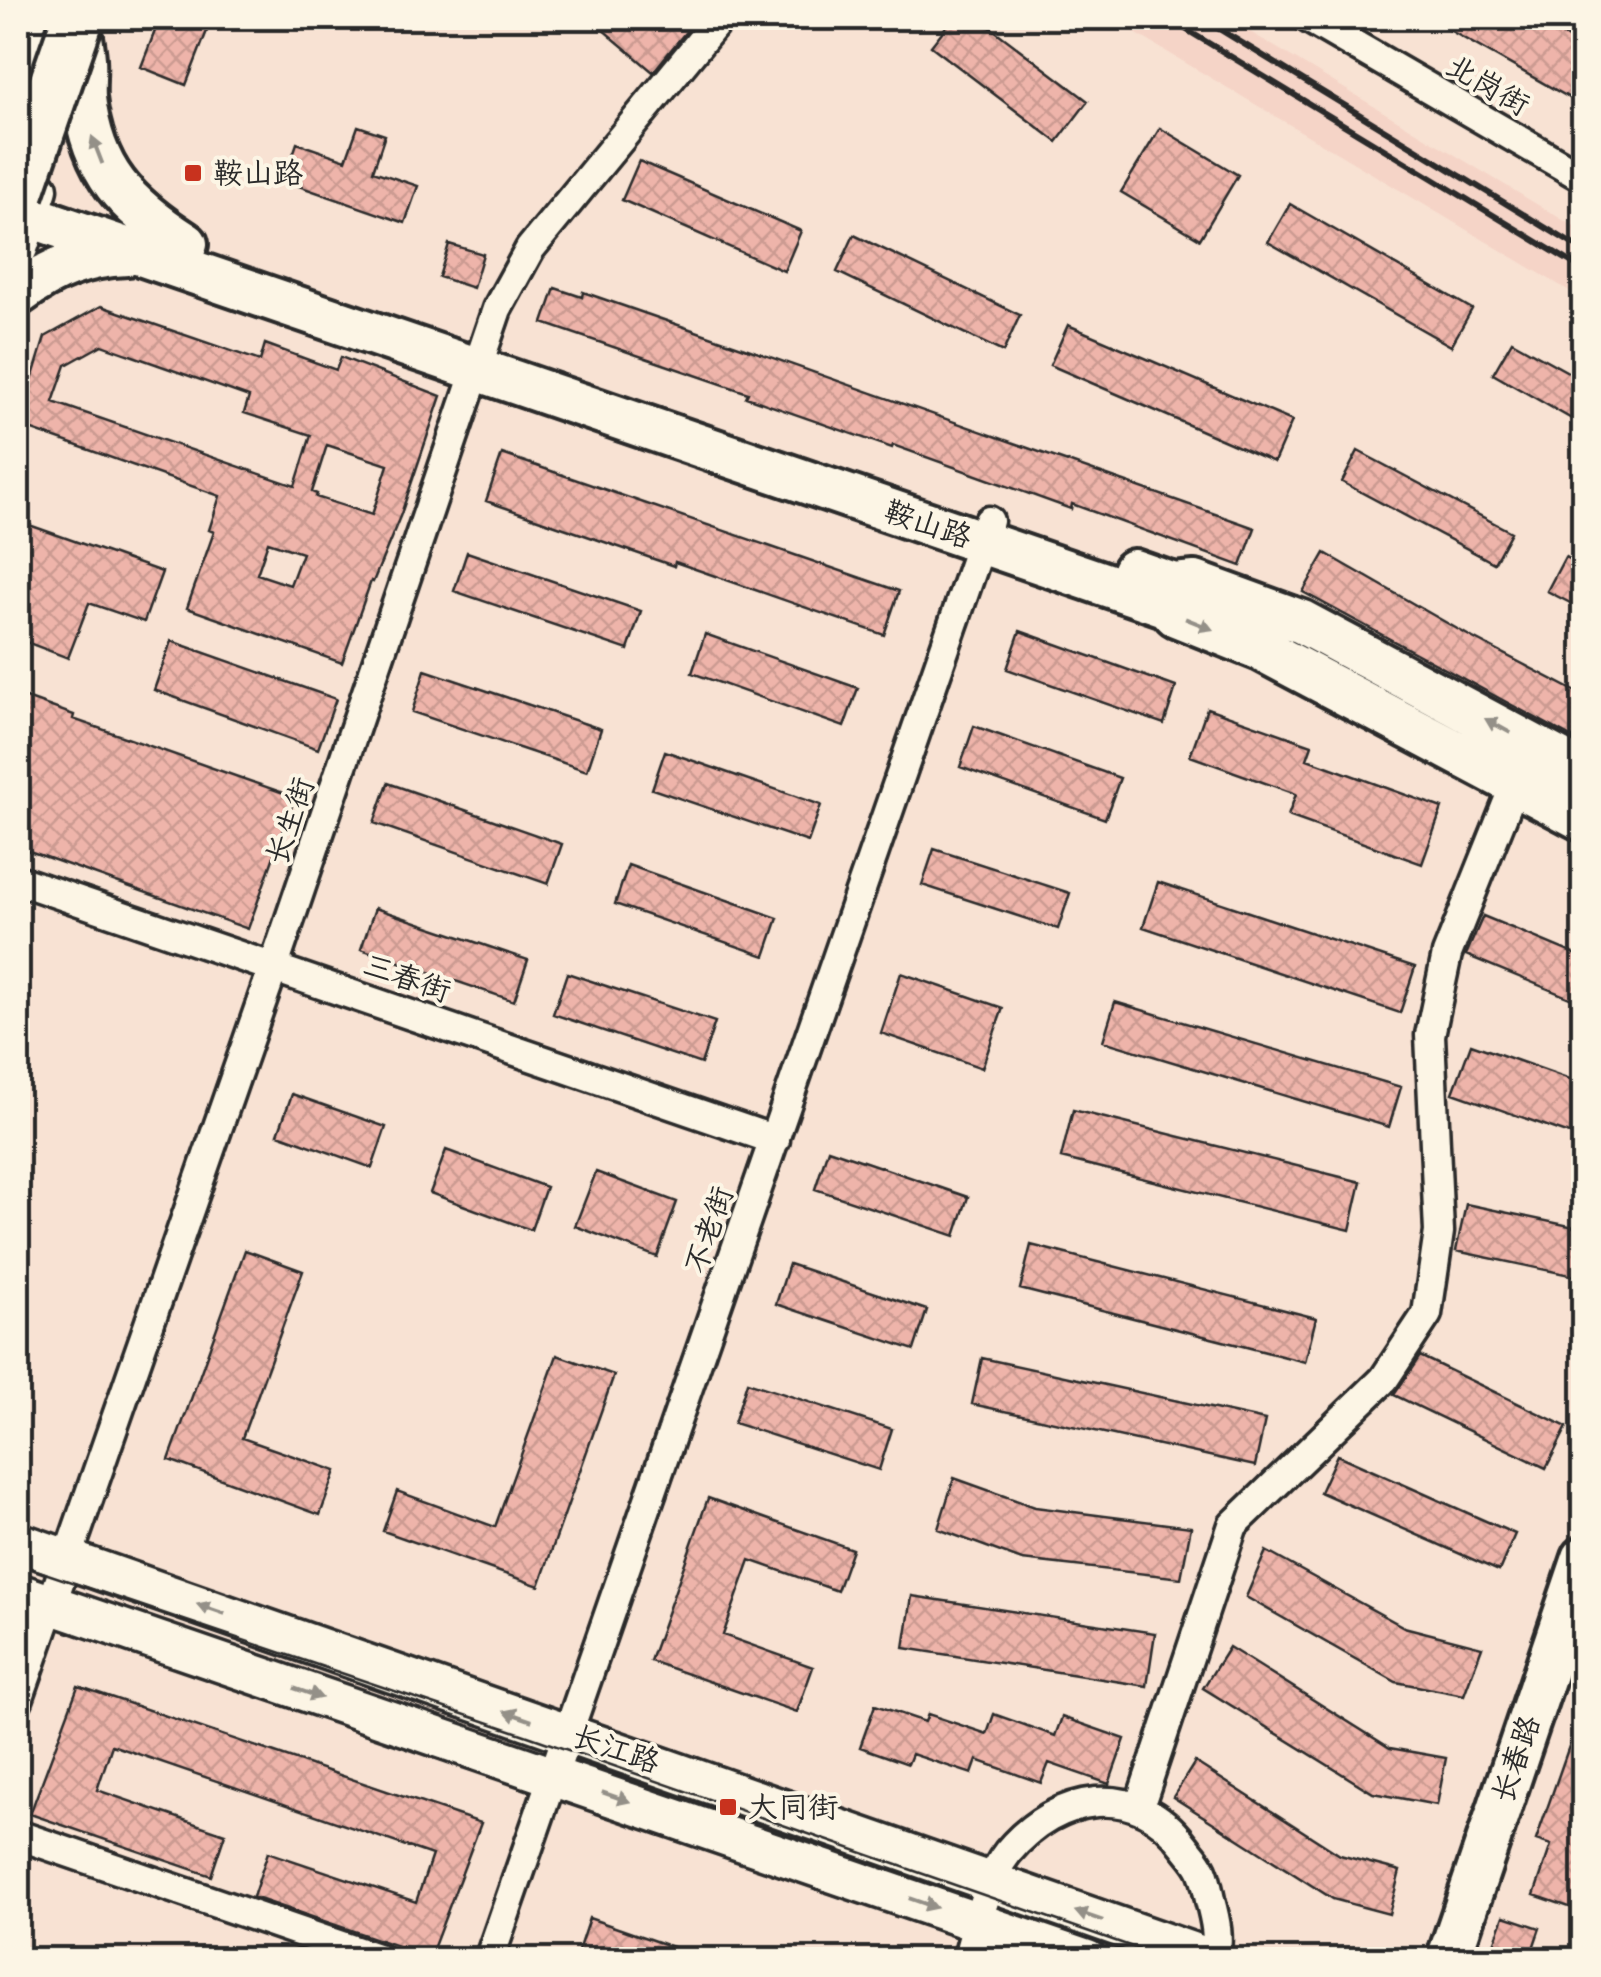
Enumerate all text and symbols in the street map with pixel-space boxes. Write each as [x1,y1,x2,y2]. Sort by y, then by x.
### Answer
street label: 北岗街 [1440,43,1538,123]
one-way arrow [89,135,104,165]
place label: 鞍山路 [213,151,303,191]
marker: 鞍山路 [182,162,204,184]
street label: 鞍山路 [880,489,978,556]
one-way arrow [1184,617,1214,633]
one-way arrow [1484,718,1512,735]
street label: 长生街 [255,771,322,869]
street label: 三春街 [359,943,457,1010]
street label: 不老街 [674,1180,741,1278]
one-way arrow [196,1601,226,1616]
one-way arrow [294,1686,324,1701]
one-way arrow [503,1708,533,1723]
street label: 长春路 [1481,1709,1548,1807]
street label: 长江路 [568,1714,666,1781]
place label: 大同街 [748,1785,838,1825]
one-way arrow [602,1791,632,1806]
marker: 大同街 [717,1796,739,1818]
one-way arrow [909,1896,939,1911]
one-way arrow [1074,1907,1104,1922]

